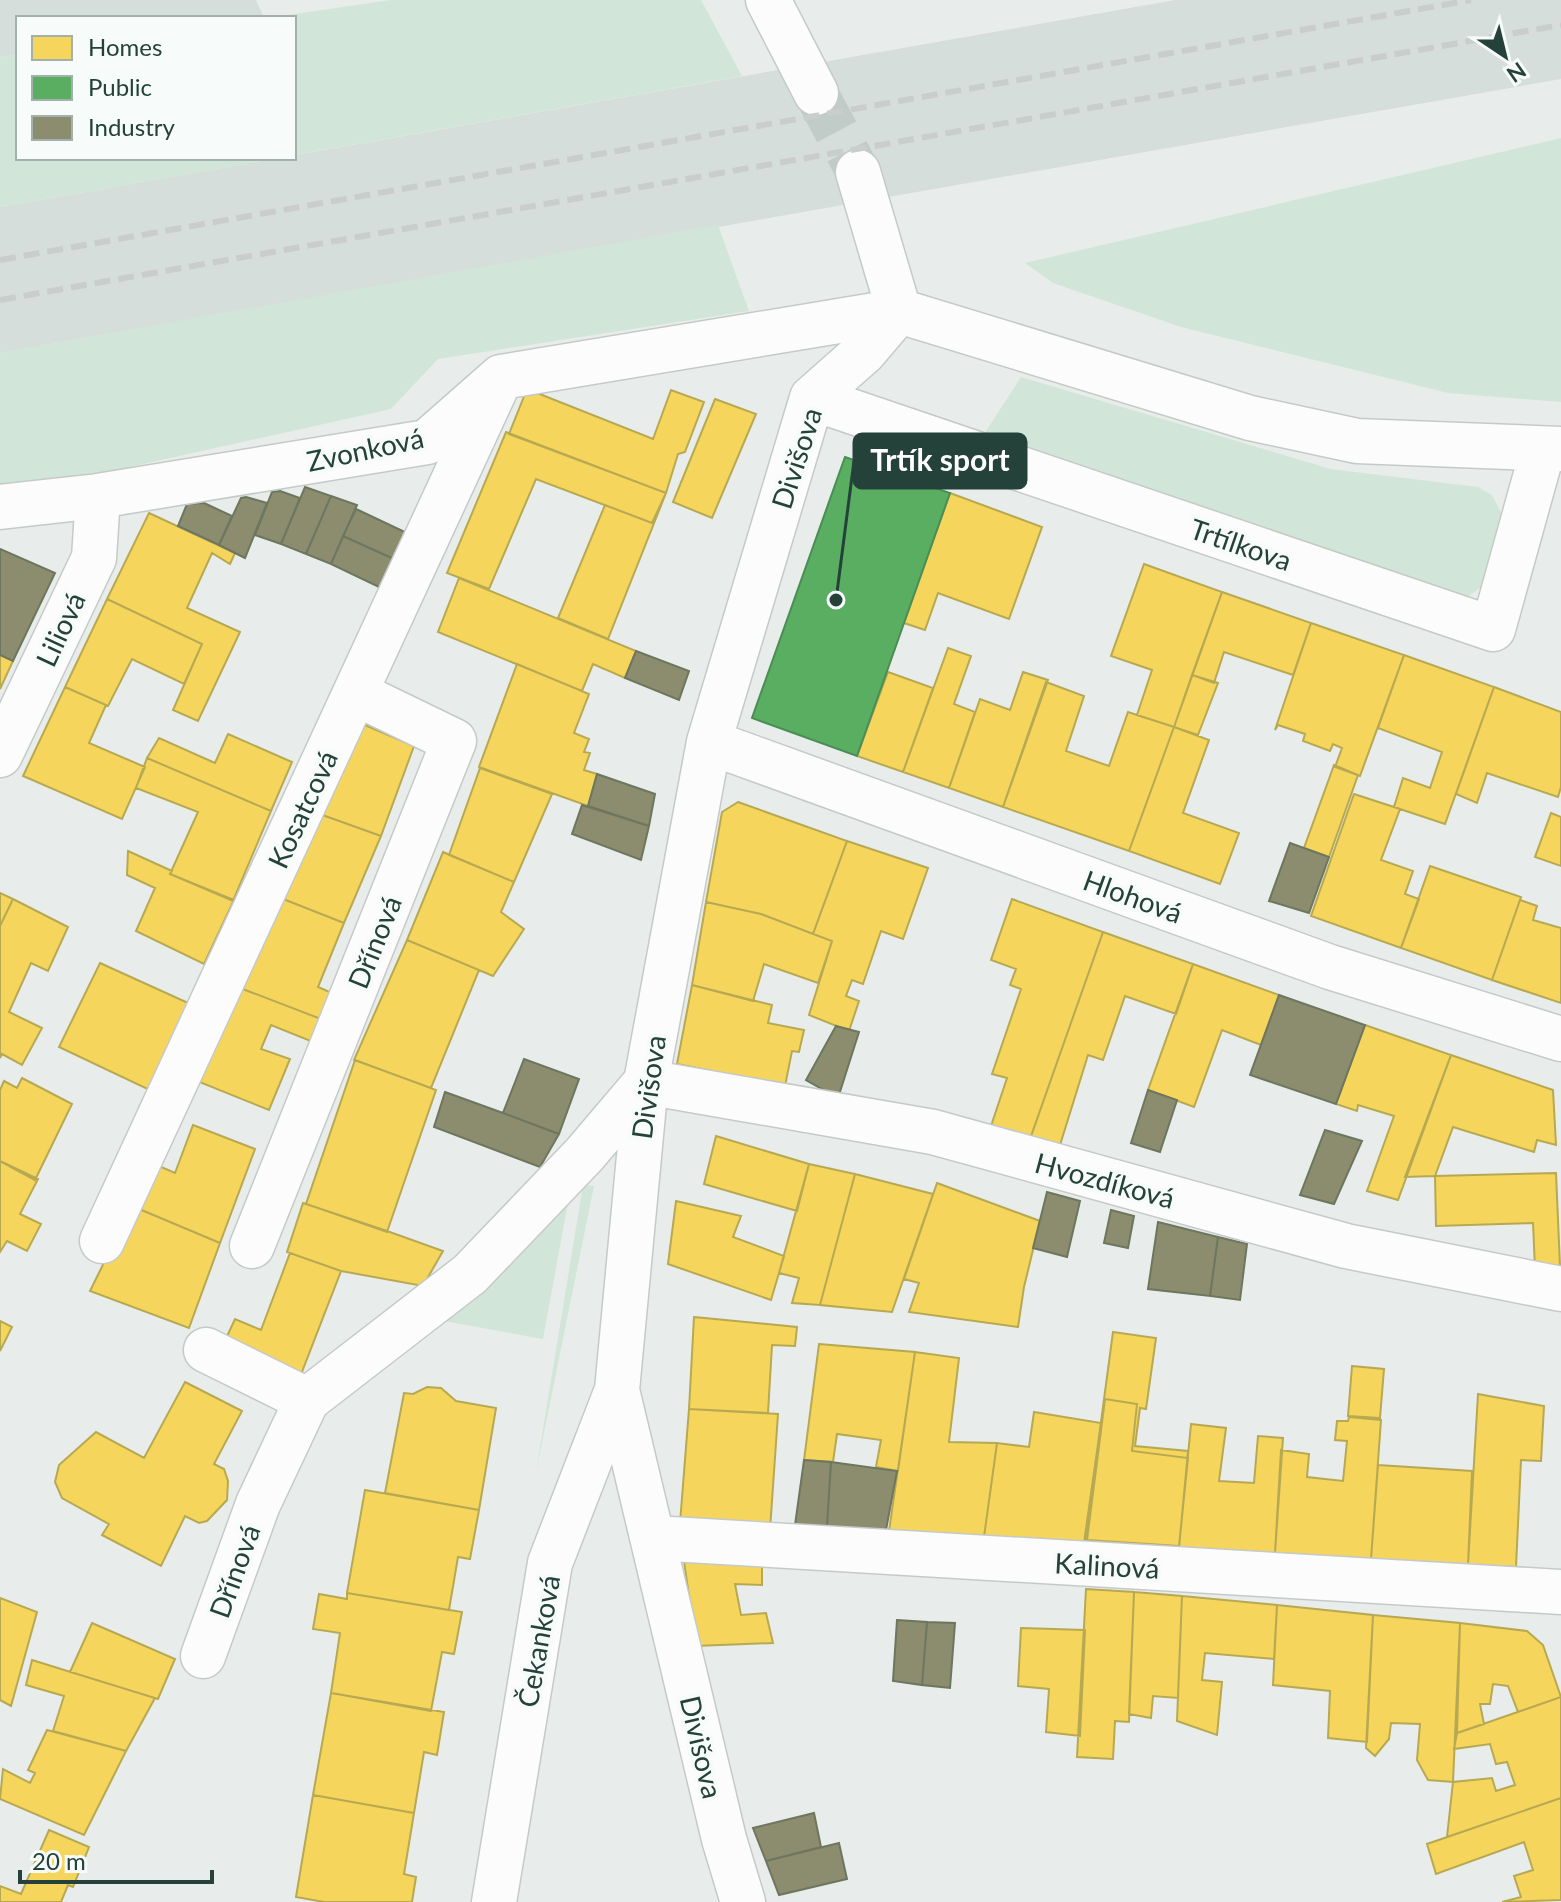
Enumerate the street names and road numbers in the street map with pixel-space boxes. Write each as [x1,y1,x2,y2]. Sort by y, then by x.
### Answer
street label: Divišova [764,403,828,513]
street label: Zvonková [304,420,426,478]
street label: Trtílkova [1186,511,1296,577]
street label: Liliová [28,586,92,672]
street label: Kosatcová [260,745,344,873]
street label: Hlohová [1079,862,1187,930]
street label: Dřínová [340,891,408,993]
street label: Divišova [624,1033,672,1141]
street label: Hvozdíková [1032,1145,1178,1215]
street label: Dřínová [201,1520,267,1622]
street label: Kalinová [1054,1545,1160,1585]
street label: Čekanková [510,1572,566,1710]
street label: Divišova [674,1692,730,1802]

